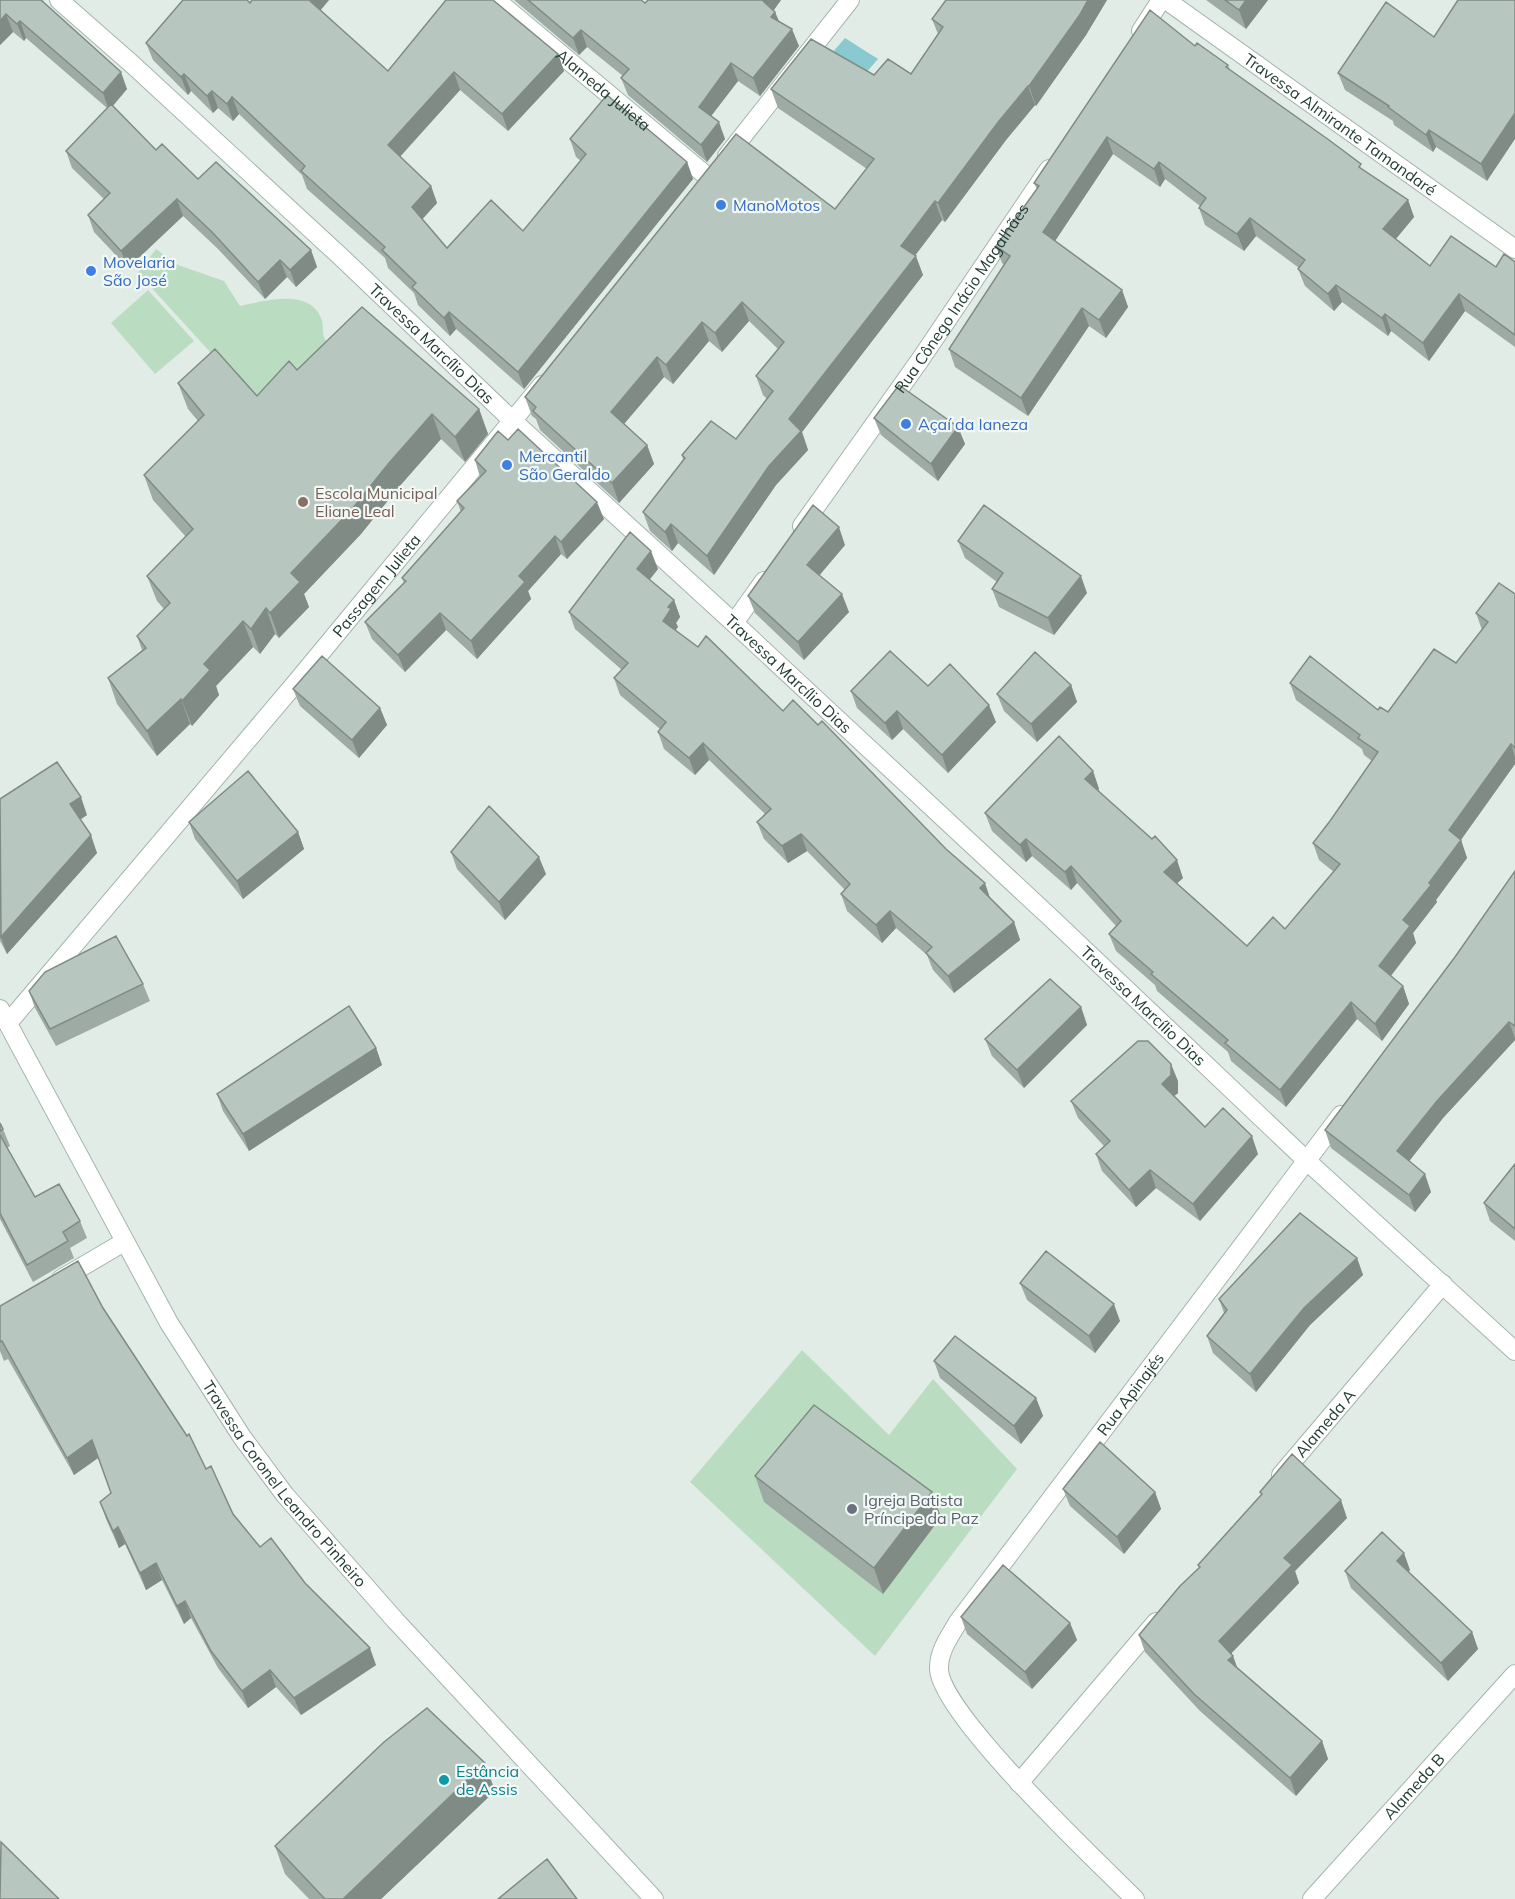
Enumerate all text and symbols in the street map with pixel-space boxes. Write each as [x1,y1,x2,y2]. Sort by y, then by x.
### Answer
street label: Alameda Julieta [552,44,655,135]
street label: Travessa Almirante Tamandaré [1240,49,1440,200]
place label: ManoMotos [733,195,820,215]
marker: ManoMotos [714,198,728,212]
street label: Rua Cônego Inácio Magalhães [890,200,1033,397]
place label: Movelaria São José [103,252,175,290]
marker: Movelaria São José [84,264,98,278]
street label: Travessa Marcílio Dias [365,279,499,408]
place label: Açaí da Ianeza [918,414,1028,434]
marker: Açaí da Ianeza [899,417,913,431]
place label: Mercantil São Geraldo [519,446,610,484]
marker: Mercantil São Geraldo [500,458,514,472]
place label: Escola Municipal Eliane Leal [315,483,438,521]
marker: Escola Municipal Eliane Leal [296,495,310,509]
street label: Passagem Julieta [328,530,425,641]
street label: Travessa Marcílio Dias [721,610,856,737]
street label: Travessa Marcílio Dias [1076,941,1210,1070]
street label: Rua Apinajés [1093,1348,1168,1439]
street label: Travessa Coronel Leandro Pinheiro [198,1377,371,1591]
street label: Alameda A [1290,1385,1360,1461]
place label: Igreja Batista Príncipe da Paz [864,1490,979,1528]
marker: Igreja Batista Príncipe da Paz [845,1502,859,1516]
street label: Alameda B [1379,1749,1449,1823]
place label: Estância de Assis [456,1761,519,1799]
marker: Estância de Assis [437,1773,451,1787]

